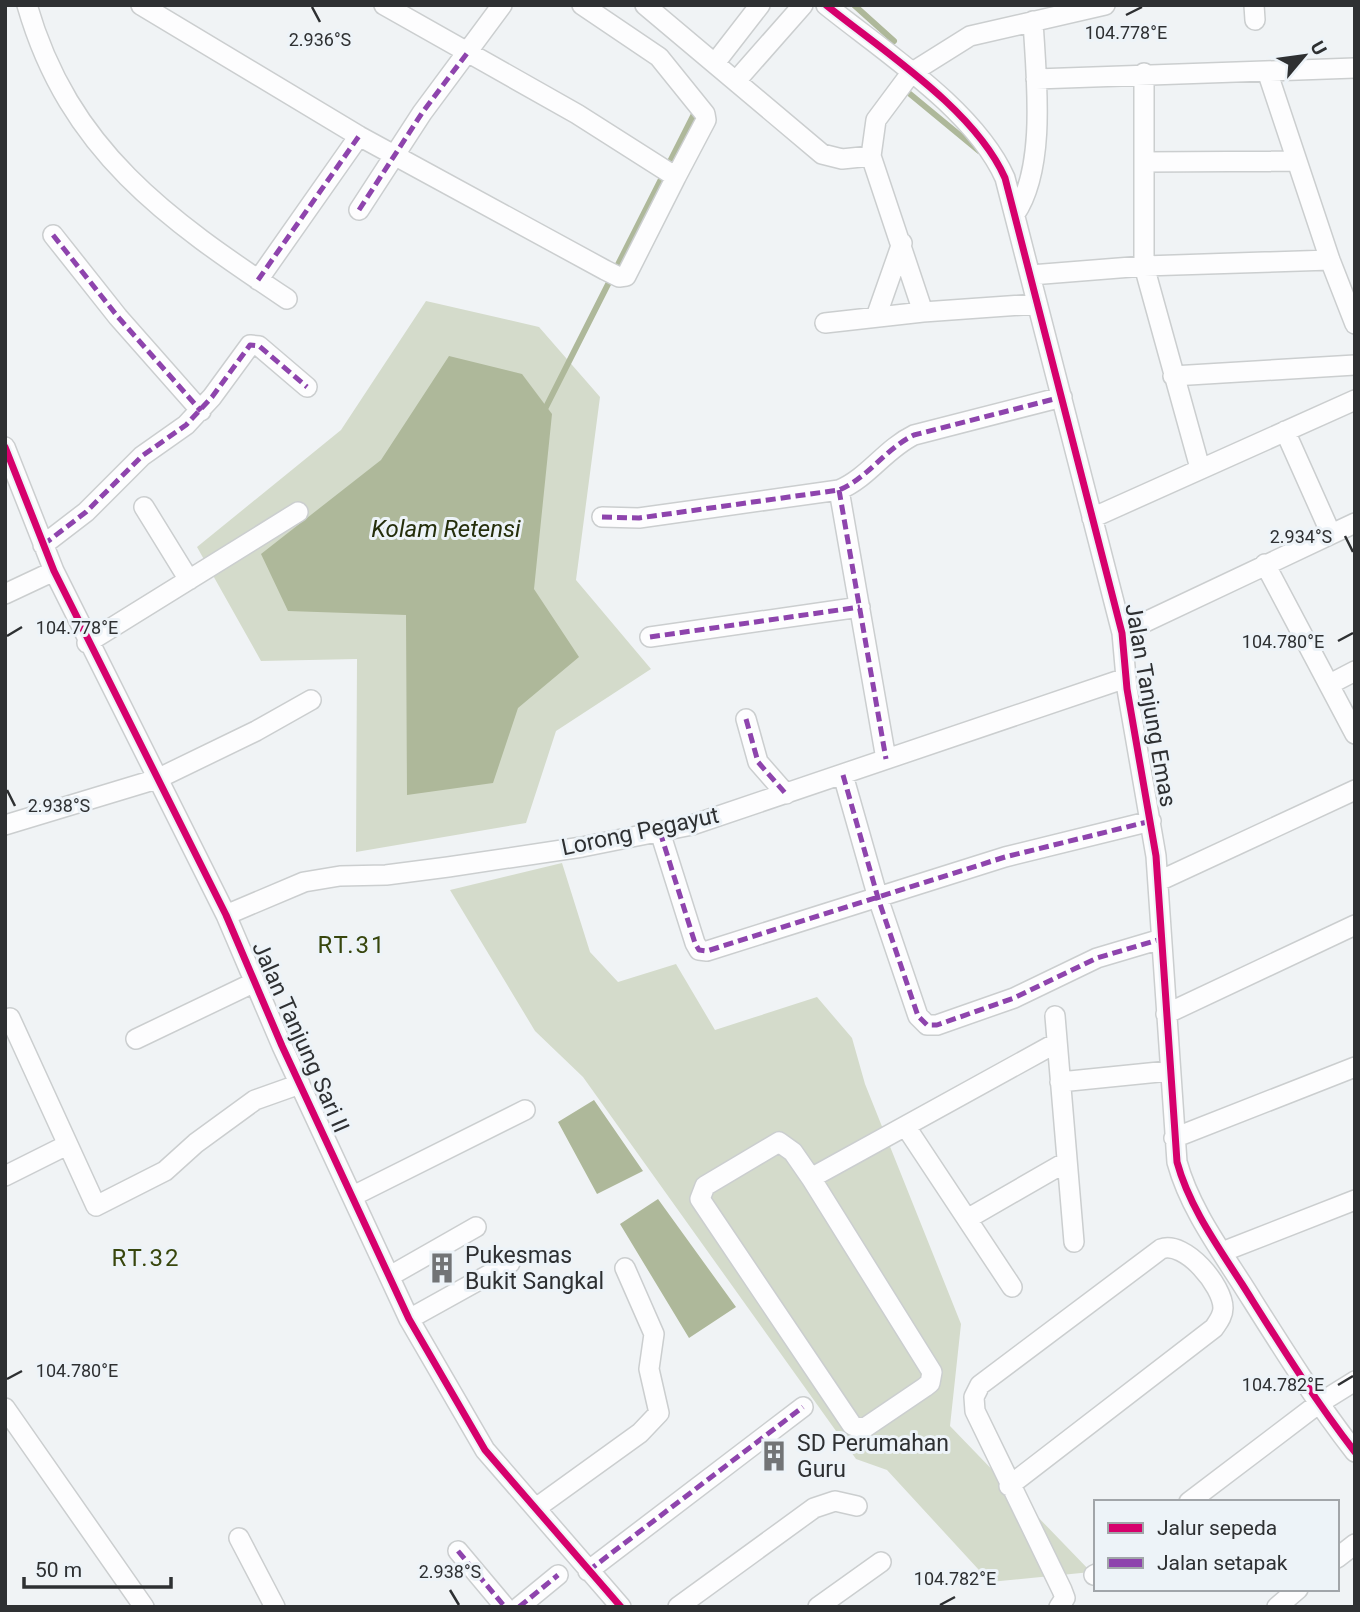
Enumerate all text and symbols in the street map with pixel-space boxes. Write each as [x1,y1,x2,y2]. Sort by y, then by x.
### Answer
north arrow [1269,21,1339,91]
text: 104.778°E [1085,22,1167,43]
text: 2.936°S [289,29,352,50]
text: U [1305,37,1332,59]
water label: Kolam Retensi [371,515,521,543]
text: 2.934°S [1270,526,1333,547]
street label: Jalan Tanjung Emas [1119,601,1182,809]
text: 104.778°E [36,617,118,638]
text: 104.780°E [1242,631,1324,652]
text: 2.938°S [28,795,91,816]
street label: Lorong Pegayut [559,802,721,861]
district label: RT.31 [318,931,386,959]
street label: Jalan Tanjung Sari II [246,938,355,1137]
place label: Pukesmas Bukit Sangkal [465,1242,604,1295]
district label: RT.32 [112,1244,180,1272]
building icon: Pukesmas Bukit Sangkal [425,1251,459,1285]
text: 104.780°E [36,1360,118,1381]
text: 104.782°E [1242,1374,1324,1395]
place label: SD Perumahan Guru [797,1430,949,1483]
building icon: SD Perumahan Guru [757,1439,791,1473]
legend [1094,1500,1339,1591]
text: Jalur sepeda [1157,1516,1277,1540]
scale bar [24,1546,172,1590]
text: Jalan setapak [1157,1551,1288,1575]
text: 50 m [35,1558,82,1582]
text: 2.938°S [419,1561,482,1582]
text: 104.782°E [914,1568,996,1589]

